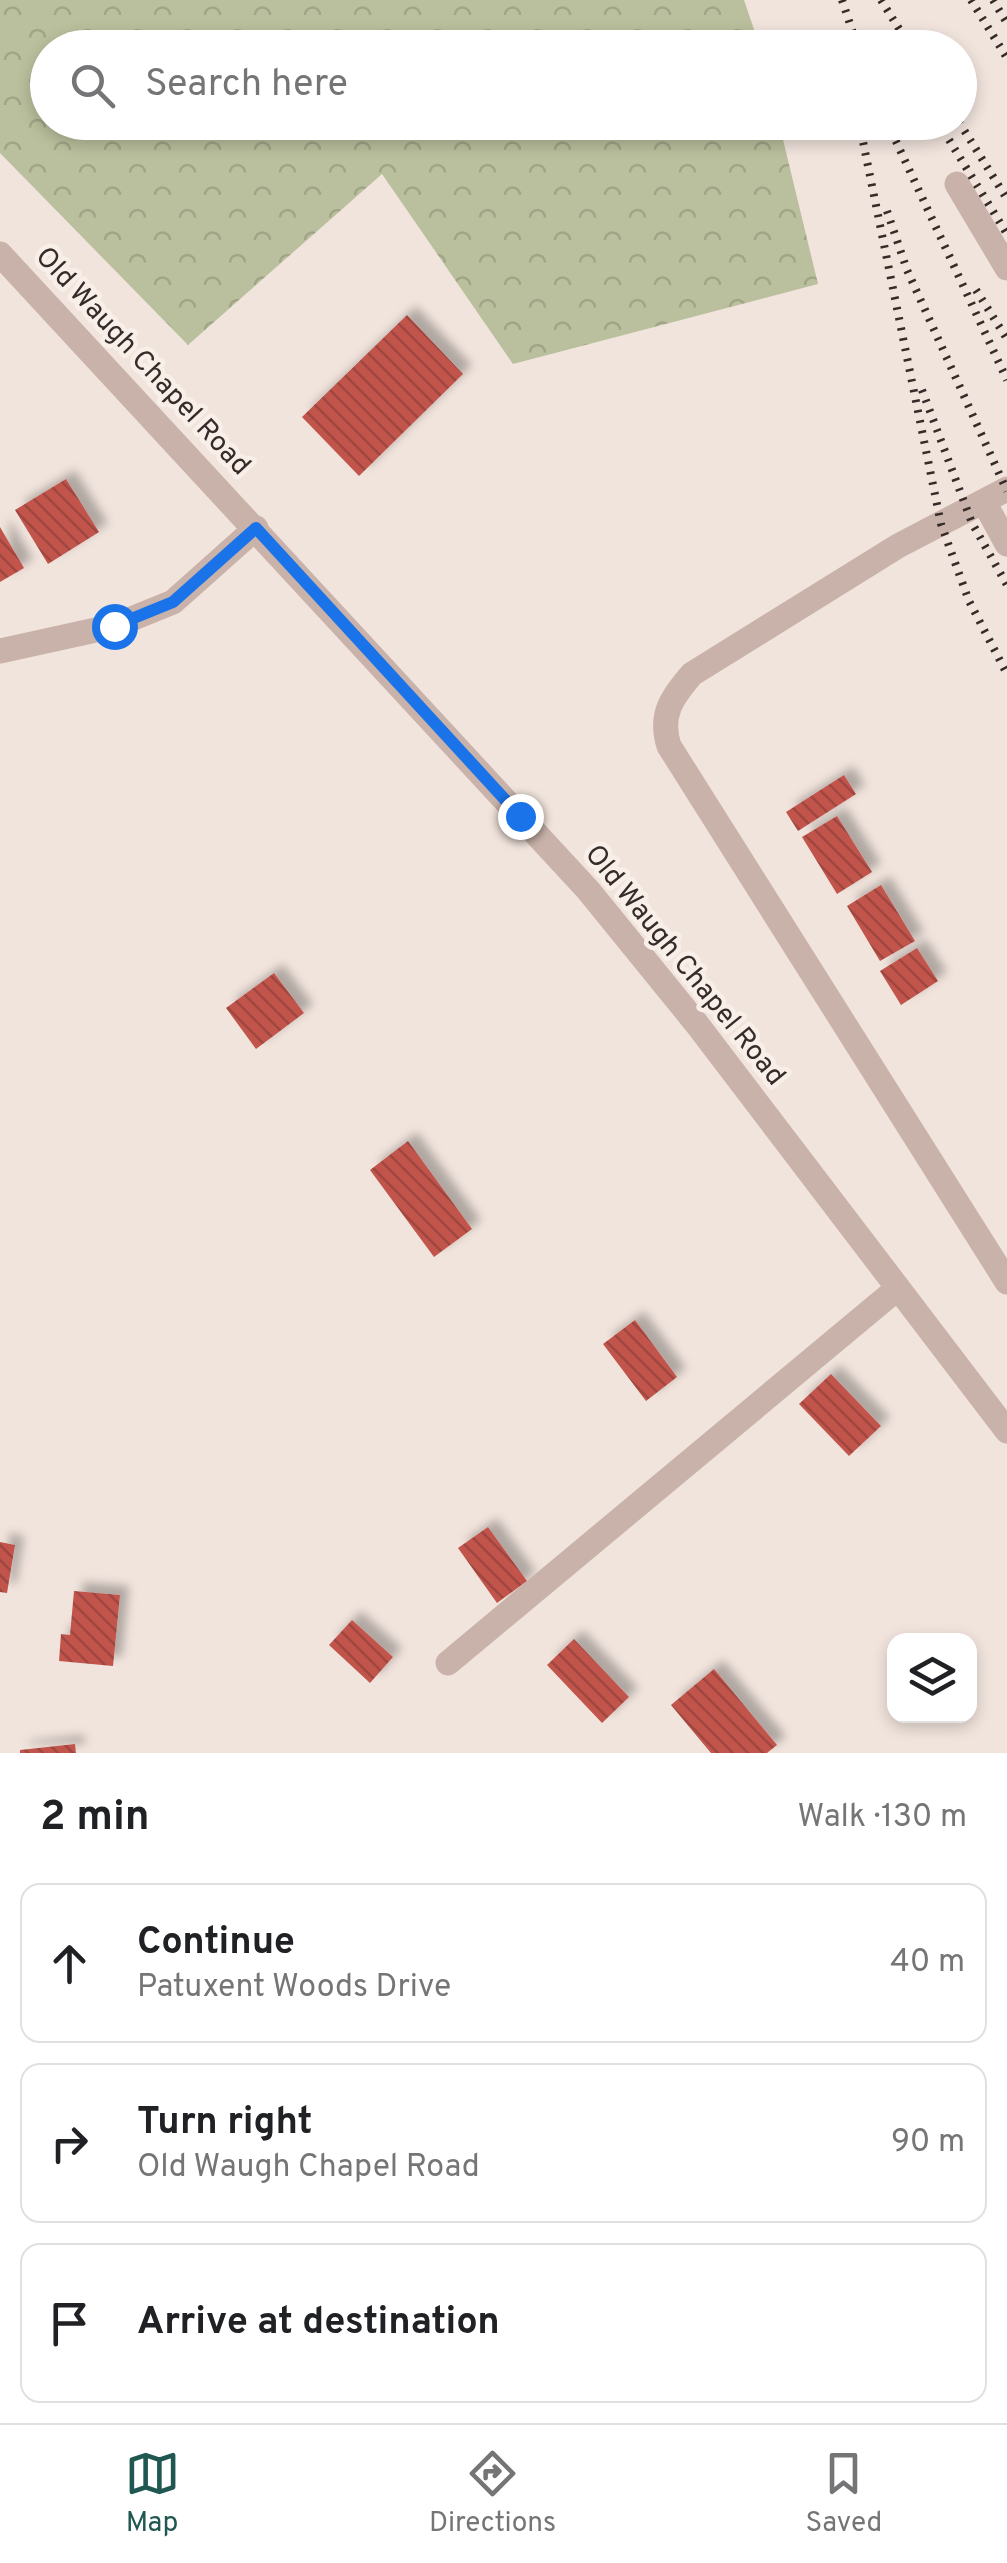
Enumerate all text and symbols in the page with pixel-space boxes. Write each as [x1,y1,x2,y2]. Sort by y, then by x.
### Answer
search box [30,30,977,140]
icon: search [65,58,120,113]
text: Search here [145,61,348,110]
street label: Old Waugh Chapel Road [27,240,257,484]
route start [92,604,138,650]
route end [498,794,544,840]
street label: Old Waugh Chapel Road [576,838,792,1094]
map controls [887,1633,977,1723]
button: layers [887,1633,977,1723]
text: 2 min [40,1792,150,1845]
text: Walk · 130 m [798,1798,967,1838]
text: Continue [137,1919,295,1968]
icon: ahead [42,1936,97,1991]
text: 40 m [890,1943,965,1983]
text: Patuxent Woods Drive [137,1968,451,2008]
text: Turn right [137,2099,312,2148]
icon: right [42,2116,97,2171]
text: 90 m [891,2123,965,2163]
text: Old Waugh Chapel Road [137,2148,480,2188]
icon: arrive [42,2296,97,2351]
text: Arrive at destination [137,2299,500,2348]
tab: Map [125,2446,180,2542]
tab: Directions [429,2446,556,2542]
tab: Saved [805,2446,882,2542]

